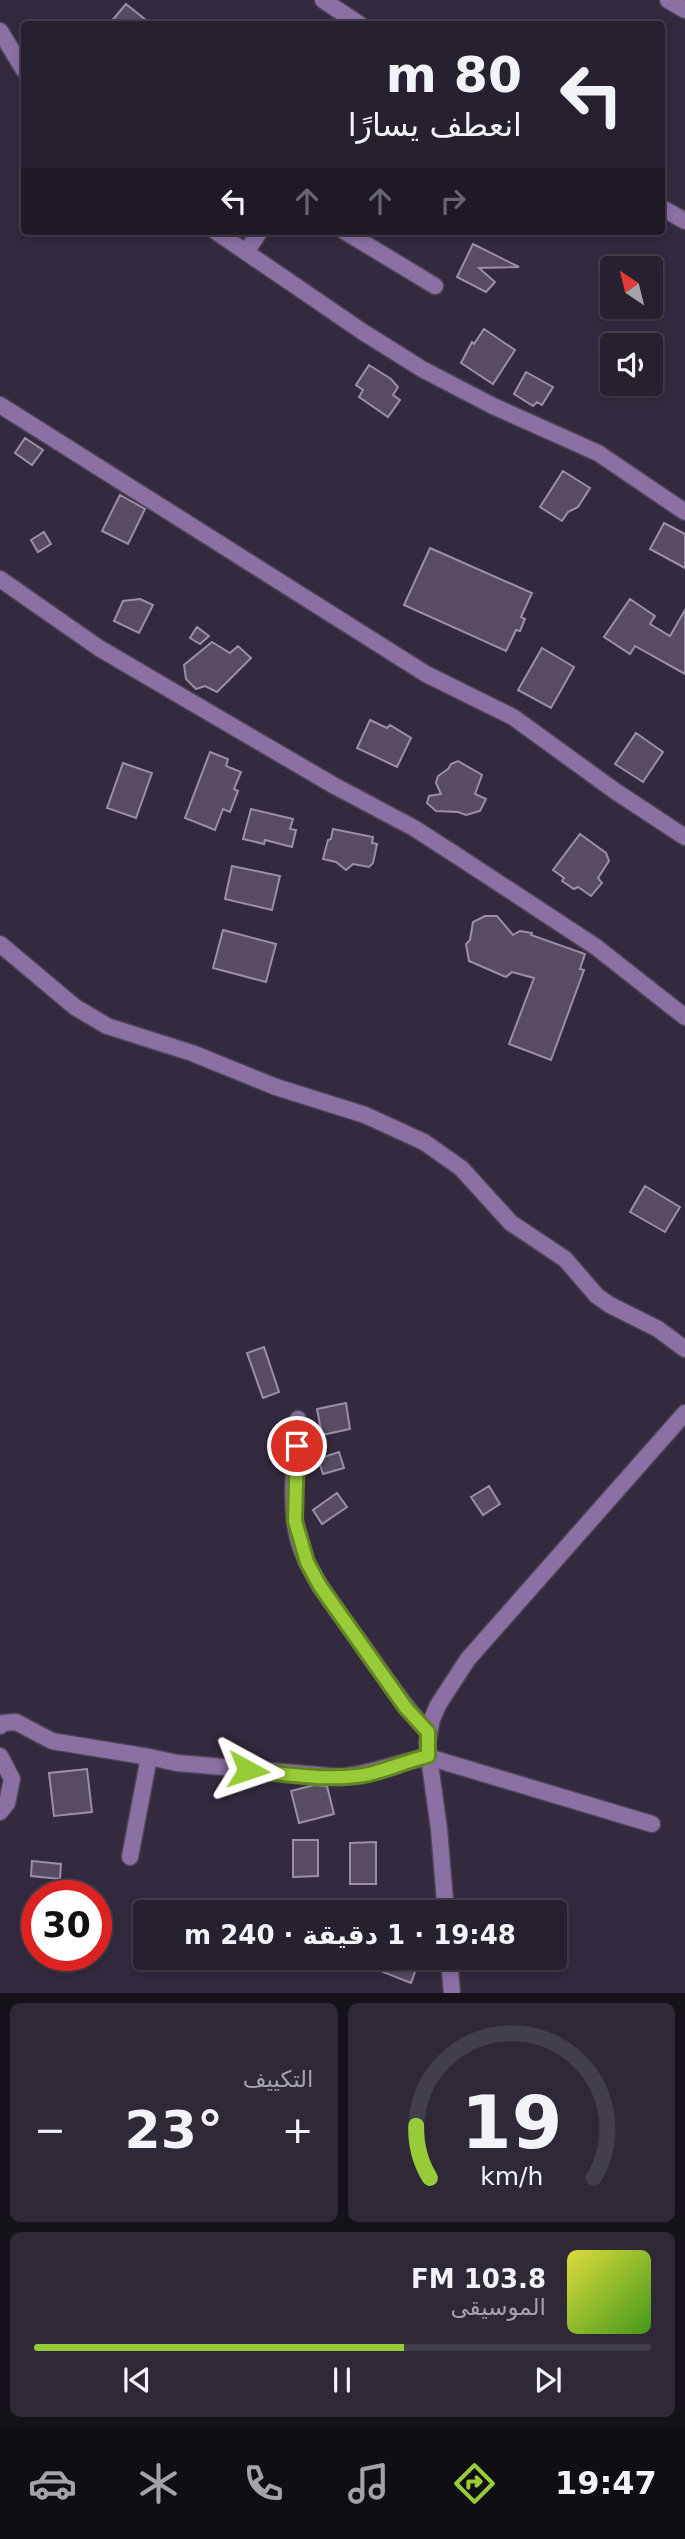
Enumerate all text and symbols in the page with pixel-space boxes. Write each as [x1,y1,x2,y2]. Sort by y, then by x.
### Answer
text: 80 m [386,47,522,104]
icon: left [546,49,637,140]
text: انعطف يسارًا [348,106,522,144]
icon: left [215,182,253,220]
icon: ahead [288,182,326,220]
icon: ahead [361,182,399,220]
icon: right [434,182,472,220]
north arrow [600,256,663,318]
map controls [600,256,663,396]
button: sound [600,333,663,396]
pin [267,1416,327,1476]
icon: arrive [278,1427,316,1465]
position arrow [211,1733,285,1807]
speed limit sign: 30 [21,1880,112,1971]
text: 19:48 · 1 دقيقة · 240 m [184,1920,516,1950]
text: التكييف [243,2066,314,2092]
text: 19 [461,2081,562,2166]
text: 23° [125,2100,223,2160]
text: − [34,2108,66,2152]
text: + [282,2108,314,2152]
text: km/h [480,2162,543,2191]
text: 103.8 FM [411,2264,546,2294]
text: الموسيقى [450,2294,546,2320]
icon: previous [118,2361,156,2399]
icon: pause [323,2361,361,2399]
icon: next [529,2361,567,2399]
icon: car [28,2459,77,2508]
icon: climate [134,2459,183,2508]
icon: phone [239,2459,288,2508]
icon: music [344,2459,393,2508]
icon: directions [450,2459,499,2508]
text: 19:47 [555,2464,657,2502]

